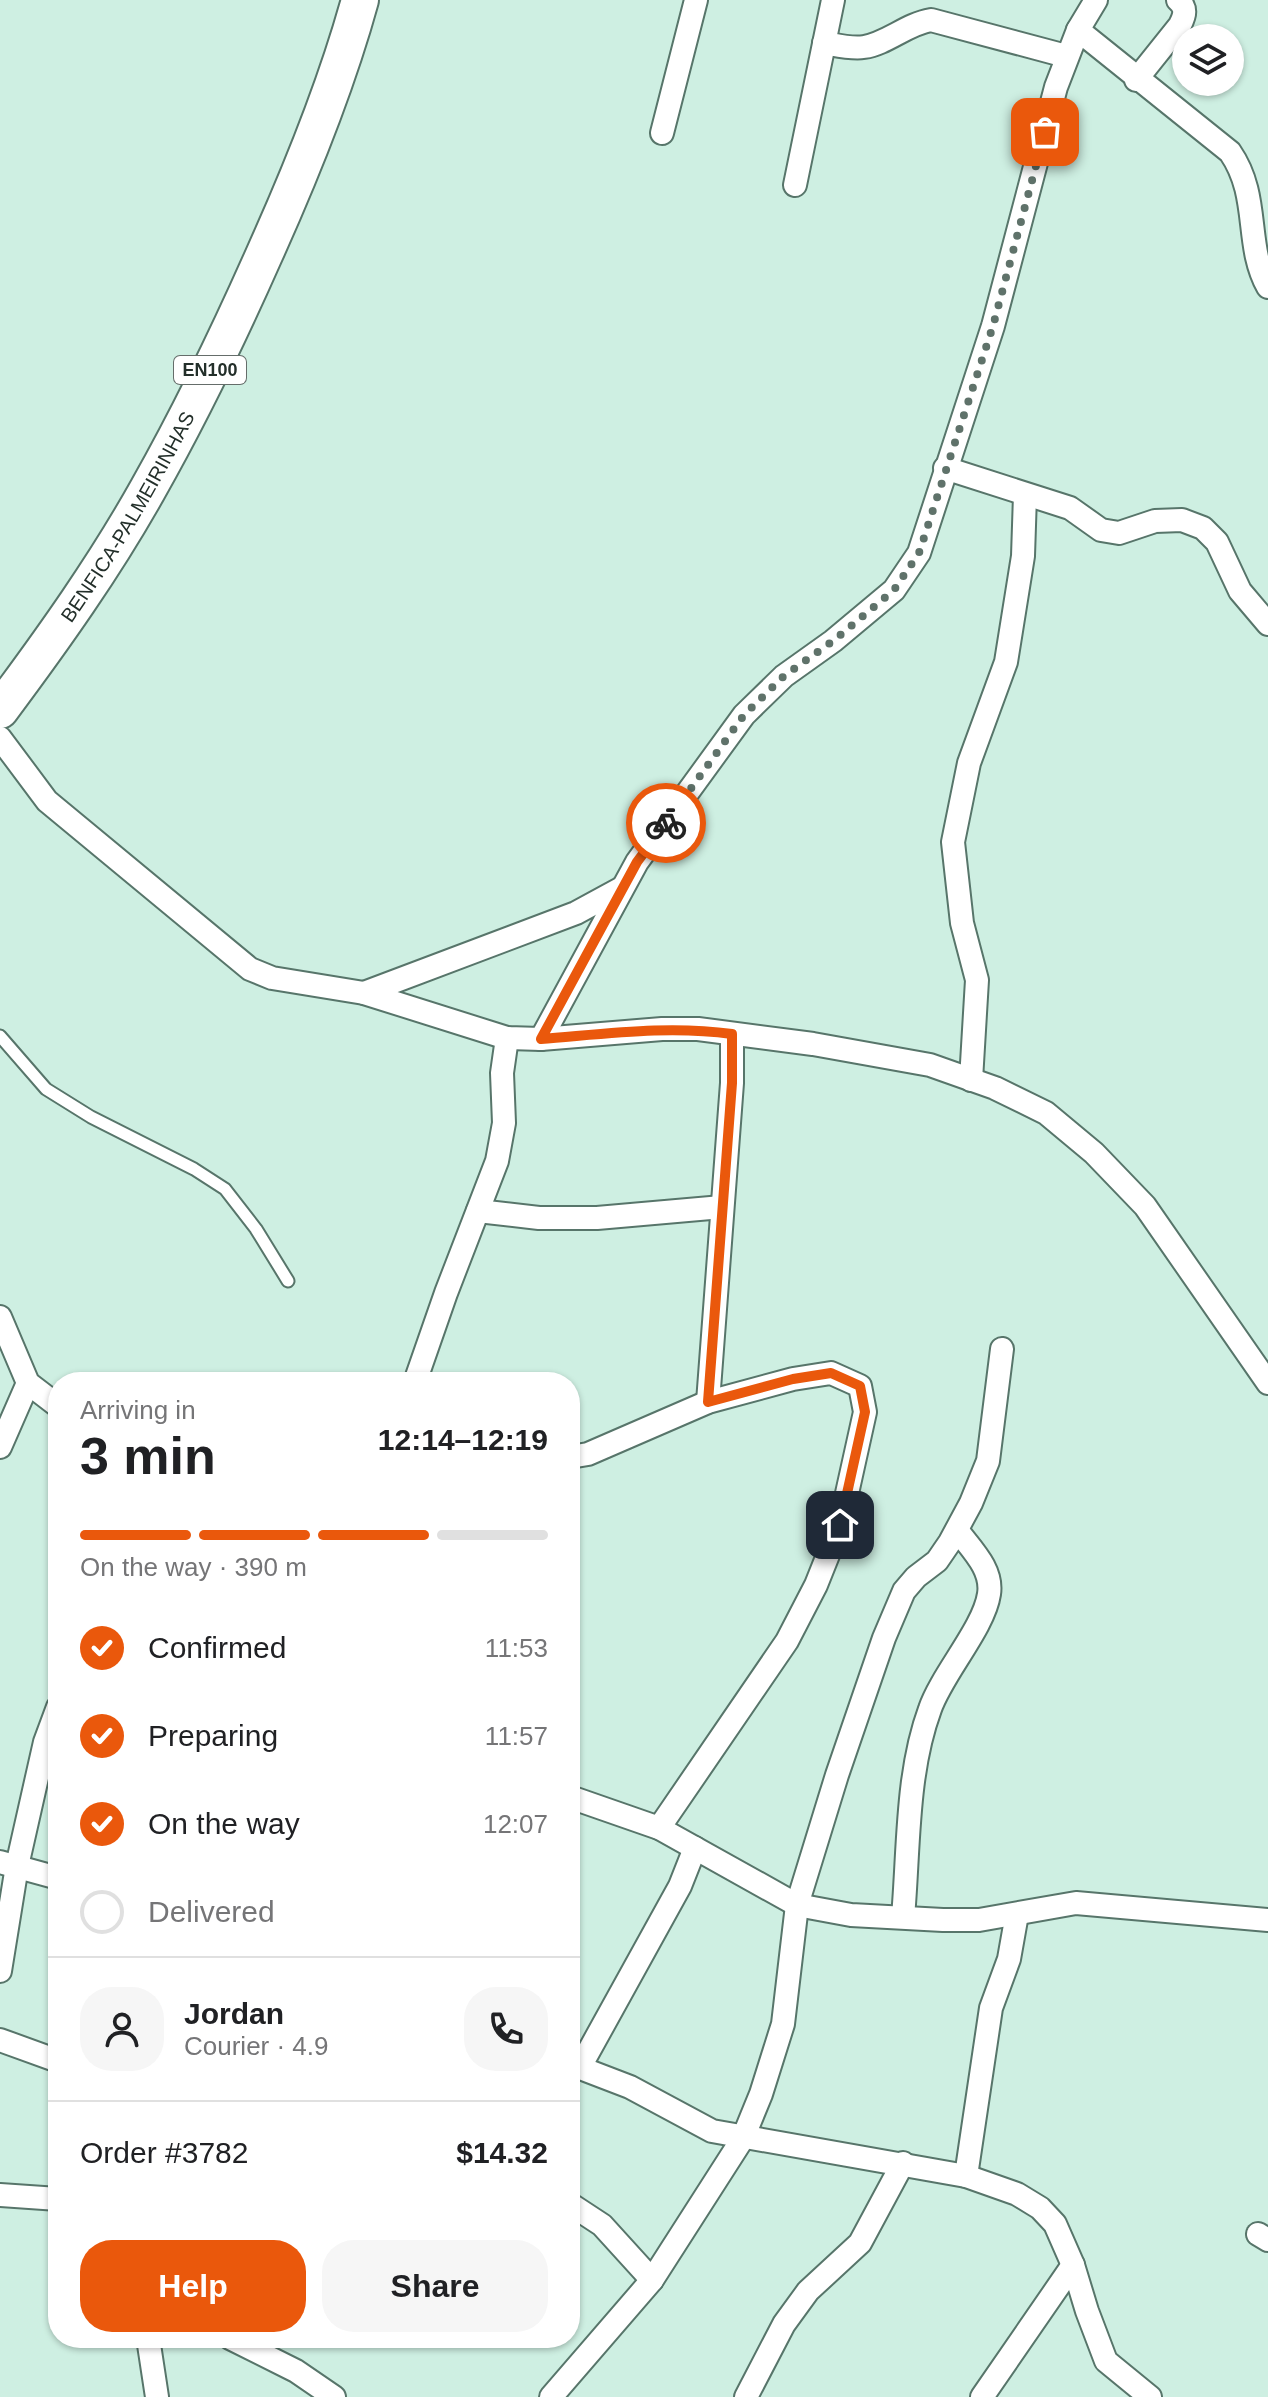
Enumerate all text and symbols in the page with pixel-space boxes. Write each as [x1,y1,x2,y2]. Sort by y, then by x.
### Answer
map controls [1172,24,1244,96]
button: layers [1172,24,1244,96]
pin [1011,98,1079,166]
icon: bag [1023,110,1067,154]
road number: EN100 [174,356,246,384]
street label: BENFICA-PALMEIRINHAS [56,408,199,626]
courier [626,783,706,863]
icon: bike [644,801,688,845]
text: Arriving in [80,1395,196,1425]
text: 12:14–12:19 [378,1423,548,1456]
text: 3 min [80,1427,216,1485]
pin [806,1491,874,1559]
icon: home [818,1503,862,1547]
text: On the way · 390 m [80,1552,307,1582]
icon: check [80,1626,124,1670]
text: Confirmed [148,1631,286,1664]
text: 11:53 [485,1633,548,1663]
icon: check [80,1714,124,1758]
text: Preparing [148,1719,278,1752]
text: 11:57 [485,1721,548,1751]
icon: check [80,1802,124,1846]
text: On the way [148,1807,300,1840]
text: 12:07 [483,1809,548,1839]
text: Delivered [148,1895,275,1928]
button: person [80,1987,164,2071]
button: phone [464,1987,548,2071]
text: Jordan [184,1997,284,2030]
text: Courier · 4.9 [184,2031,329,2061]
text: Order #3782 [80,2136,248,2169]
text: $14.32 [456,2136,548,2169]
button: Help [80,2240,306,2332]
button: Share [322,2240,548,2332]

